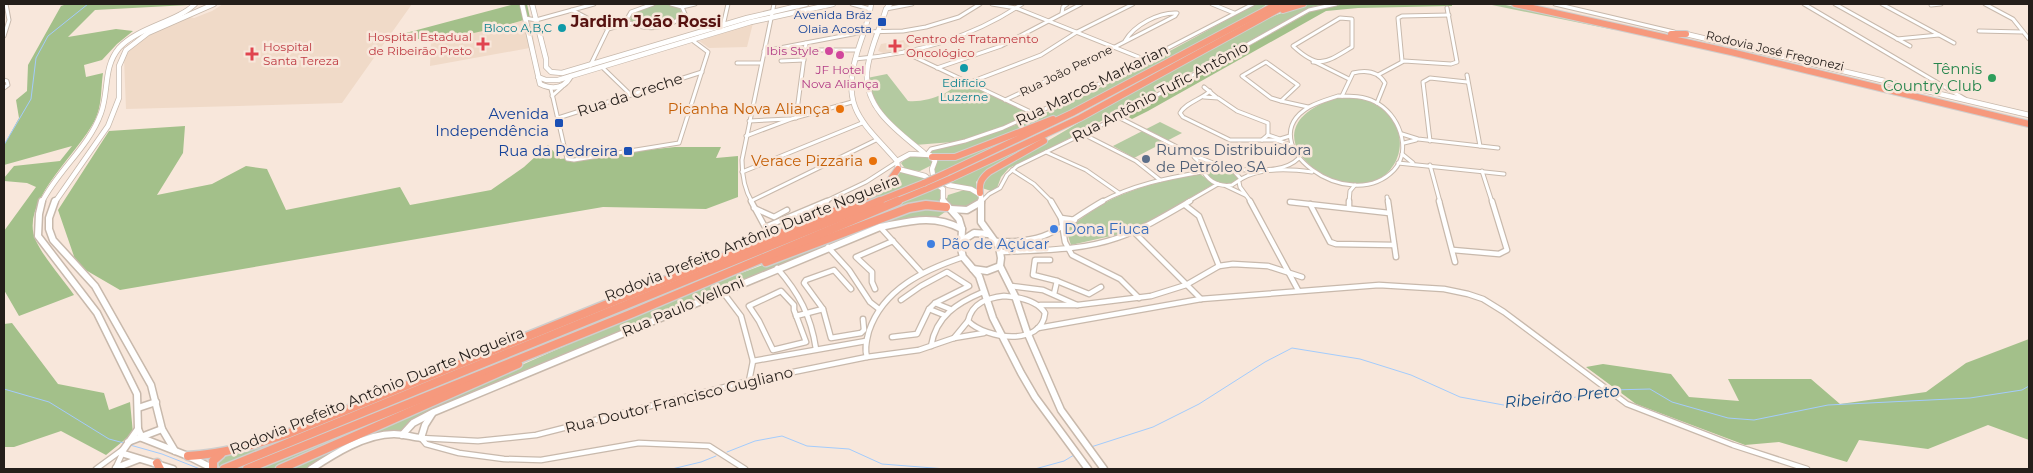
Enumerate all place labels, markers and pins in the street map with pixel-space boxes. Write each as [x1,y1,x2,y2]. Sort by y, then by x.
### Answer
place label: Avenida Bráz Olaia Acosta [794,7,872,36]
marker: Avenida Bráz Olaia Acosta [876,16,888,28]
place label: Bloco A,B,C [483,20,552,35]
marker: Bloco A,B,C [556,22,568,34]
place label: Hospital Estadual de Ribeirão Preto [368,29,472,58]
place label: Centro de Tratamento Oncológico [906,31,1038,60]
marker: Hospital Estadual de Ribeirão Preto [476,37,490,51]
place label: Hospital Santa Tereza [263,39,339,68]
marker: Centro de Tratamento Oncológico [888,39,902,53]
place label: Ibis Style [766,43,819,58]
marker: Ibis Style [823,45,835,57]
marker: Hospital Santa Tereza [245,47,259,61]
marker: JF Hotel Nova Aliança [834,49,846,61]
place label: Tênnis Country Club [1883,59,1982,95]
place label: JF Hotel Nova Aliança [801,62,879,91]
marker: Edifício Luzerne [958,62,970,74]
marker: Tênnis Country Club [1986,72,1998,84]
place label: Edifício Luzerne [940,75,988,104]
place label: Picanha Nova Aliança [668,99,830,118]
marker: Picanha Nova Aliança [834,103,846,115]
place label: Avenida Independência [435,104,549,140]
marker: Avenida Independência [553,117,565,129]
place label: Rumos Distribuidora de Petróleo SA [1156,140,1311,176]
place label: Rua da Pedreira [498,141,618,160]
marker: Rua da Pedreira [622,145,634,157]
place label: Verace Pizzaria [751,151,863,170]
marker: Rumos Distribuidora de Petróleo SA [1140,153,1152,165]
marker: Verace Pizzaria [867,155,879,167]
place label: Dona Fiuca [1064,219,1150,238]
marker: Dona Fiuca [1048,223,1060,235]
place label: Pão de Açúcar [941,234,1049,253]
marker: Pão de Açúcar [925,238,937,250]

